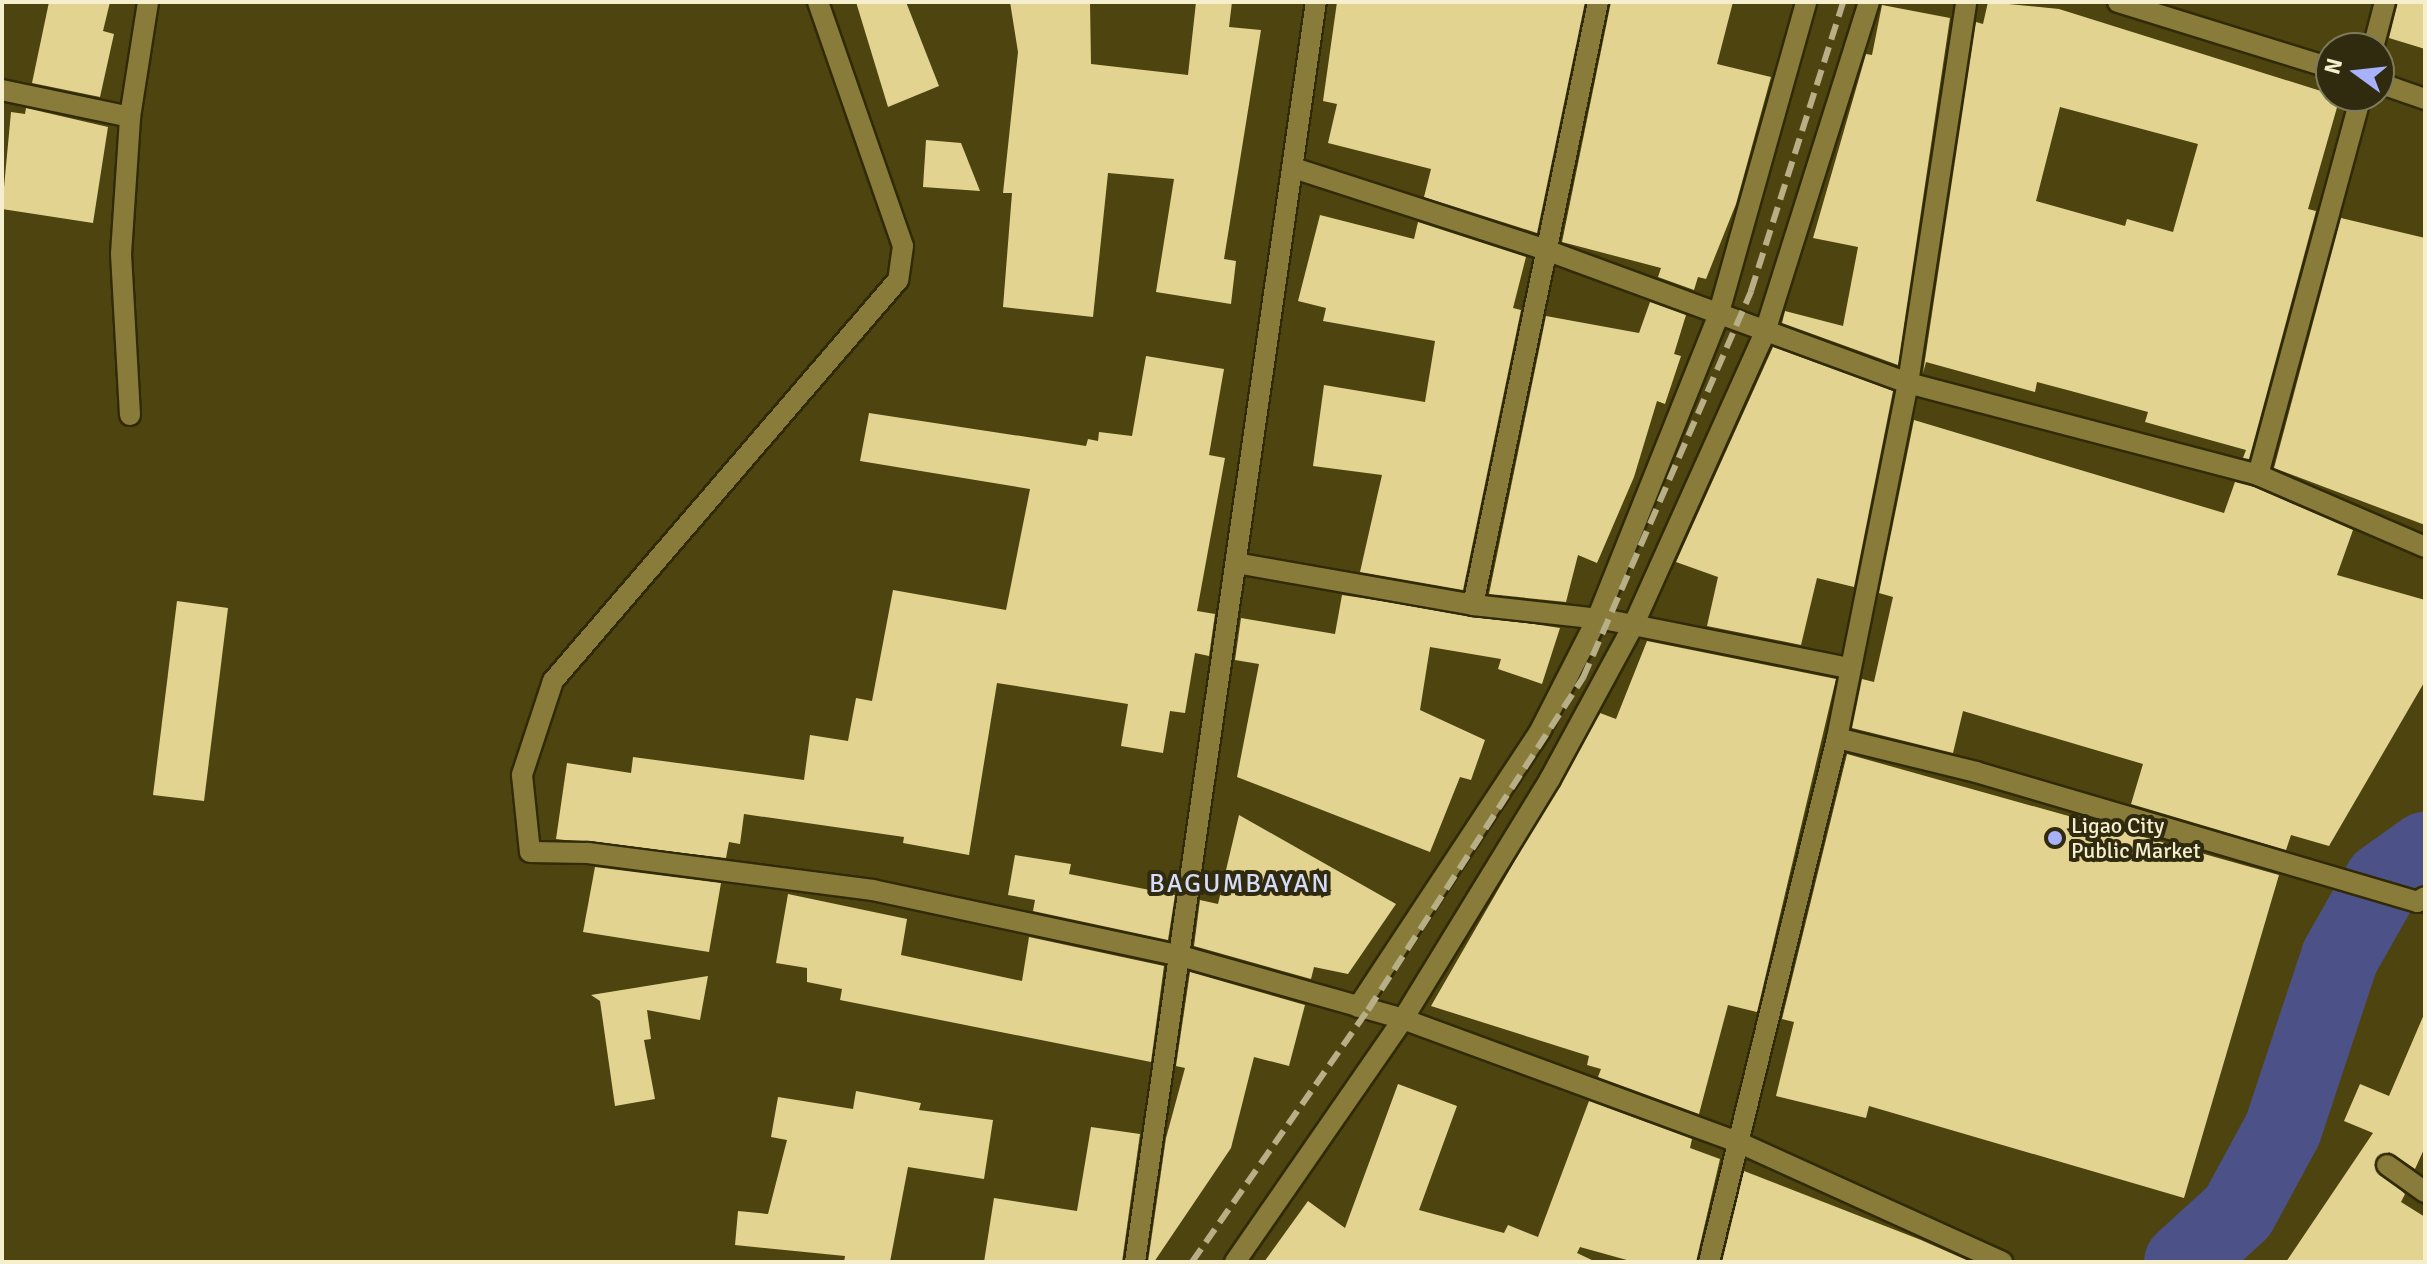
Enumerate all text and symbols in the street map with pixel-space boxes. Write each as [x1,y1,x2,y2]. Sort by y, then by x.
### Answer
north arrow [2315,32,2395,112]
text: N [2318,55,2348,77]
place label: Ligao City Public Market [2071,812,2201,864]
marker: Ligao City Public Market [2046,829,2064,847]
district label: BAGUMBAYAN [1149,869,1331,901]

